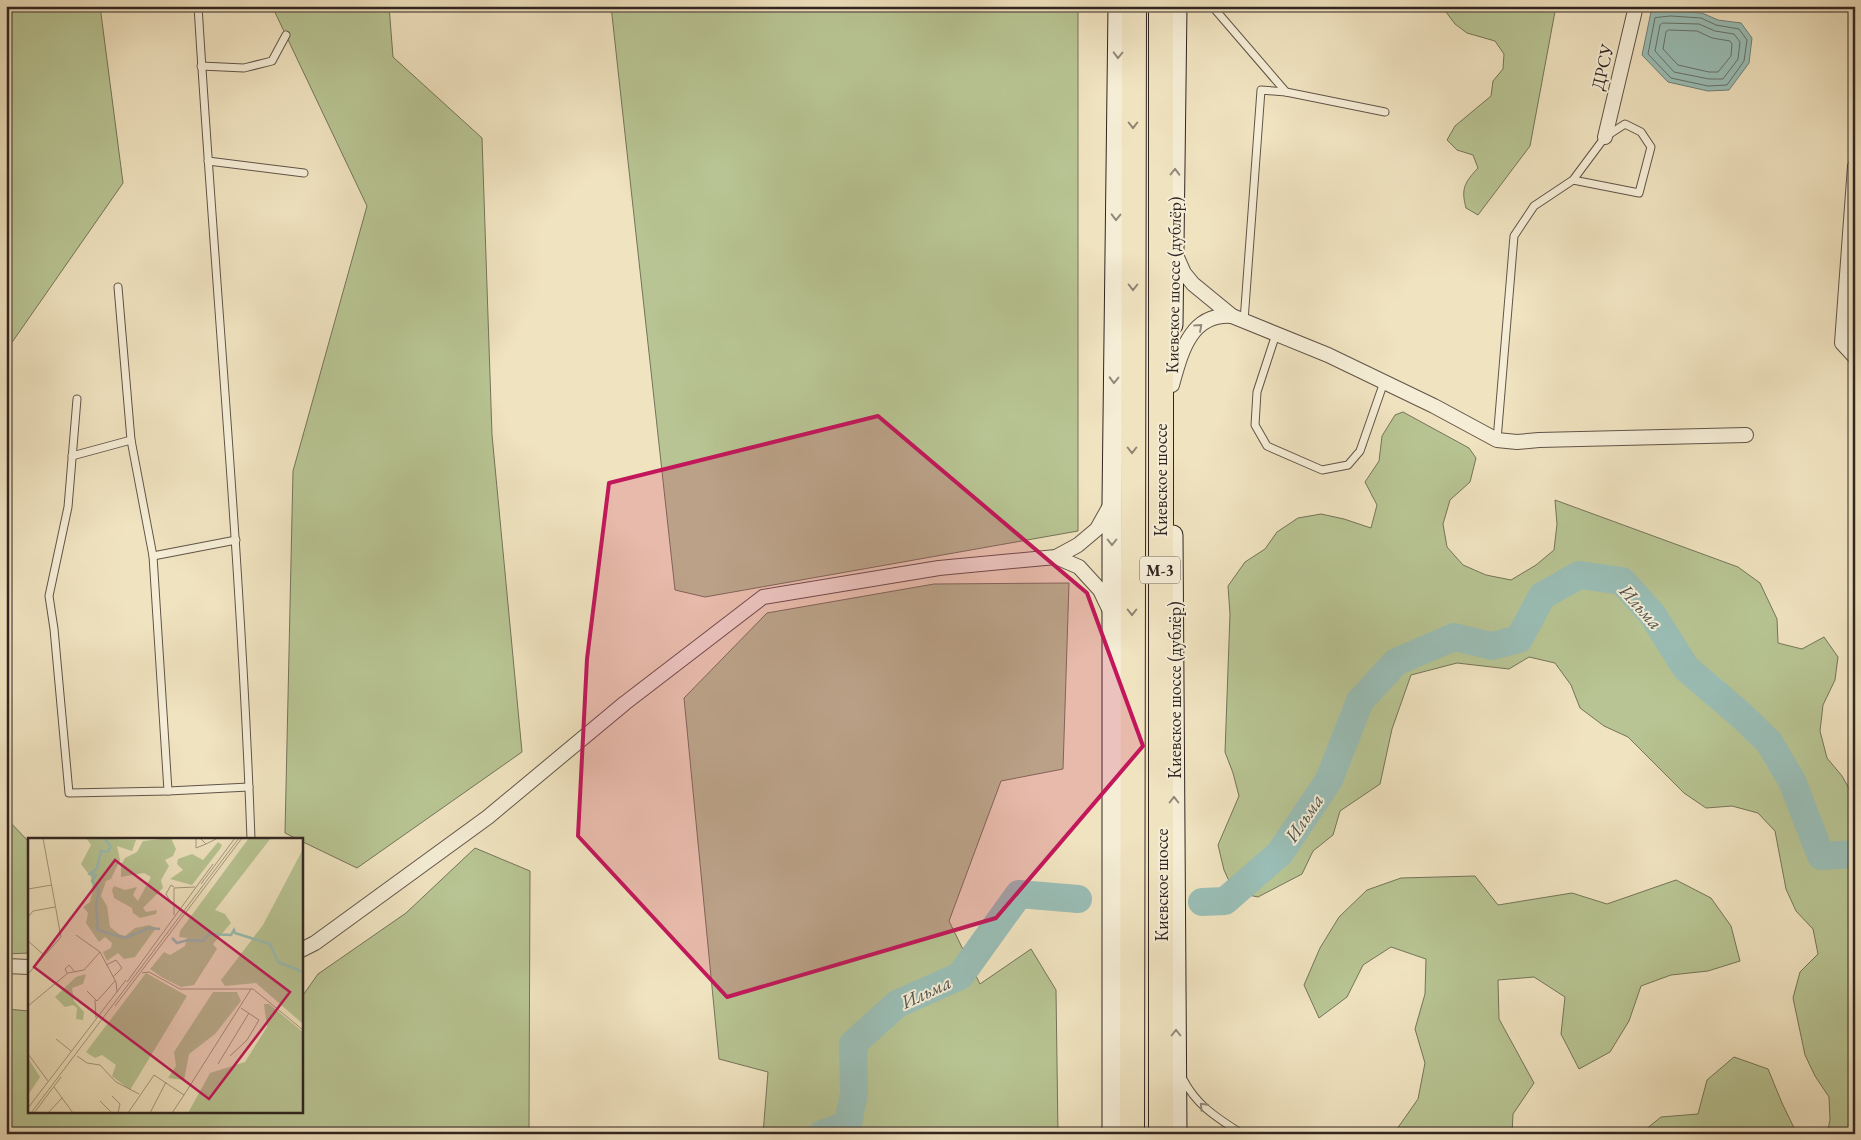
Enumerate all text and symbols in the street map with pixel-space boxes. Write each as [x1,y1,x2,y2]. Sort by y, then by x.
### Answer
street label: ДРСУ [1586,41,1619,92]
one-way arrow [1113,52,1123,59]
one-way arrow [1128,122,1138,129]
one-way arrow [1169,168,1180,176]
street label: Киевское шоссе (дублёр) [1160,196,1186,374]
one-way arrow [1111,214,1121,222]
one-way arrow [1128,284,1138,292]
one-way arrow [1194,323,1203,332]
one-way arrow [1108,376,1119,384]
street label: Киевское шоссе [1149,423,1172,537]
one-way arrow [1127,446,1137,454]
one-way arrow [1107,539,1117,547]
road number: М-3 [1140,556,1180,584]
water label: Ильма [1613,578,1668,635]
street label: Киевское шоссе (дублёр) [1163,601,1186,779]
one-way arrow [1127,609,1137,617]
water label: Ильма [1278,789,1329,848]
one-way arrow [1169,796,1179,804]
street label: Киевское шоссе [1150,828,1173,942]
inset map [28,838,302,1112]
water label: Ильма [896,970,955,1015]
one-way arrow [1171,1028,1181,1036]
one-way arrow [1199,1102,1208,1111]

